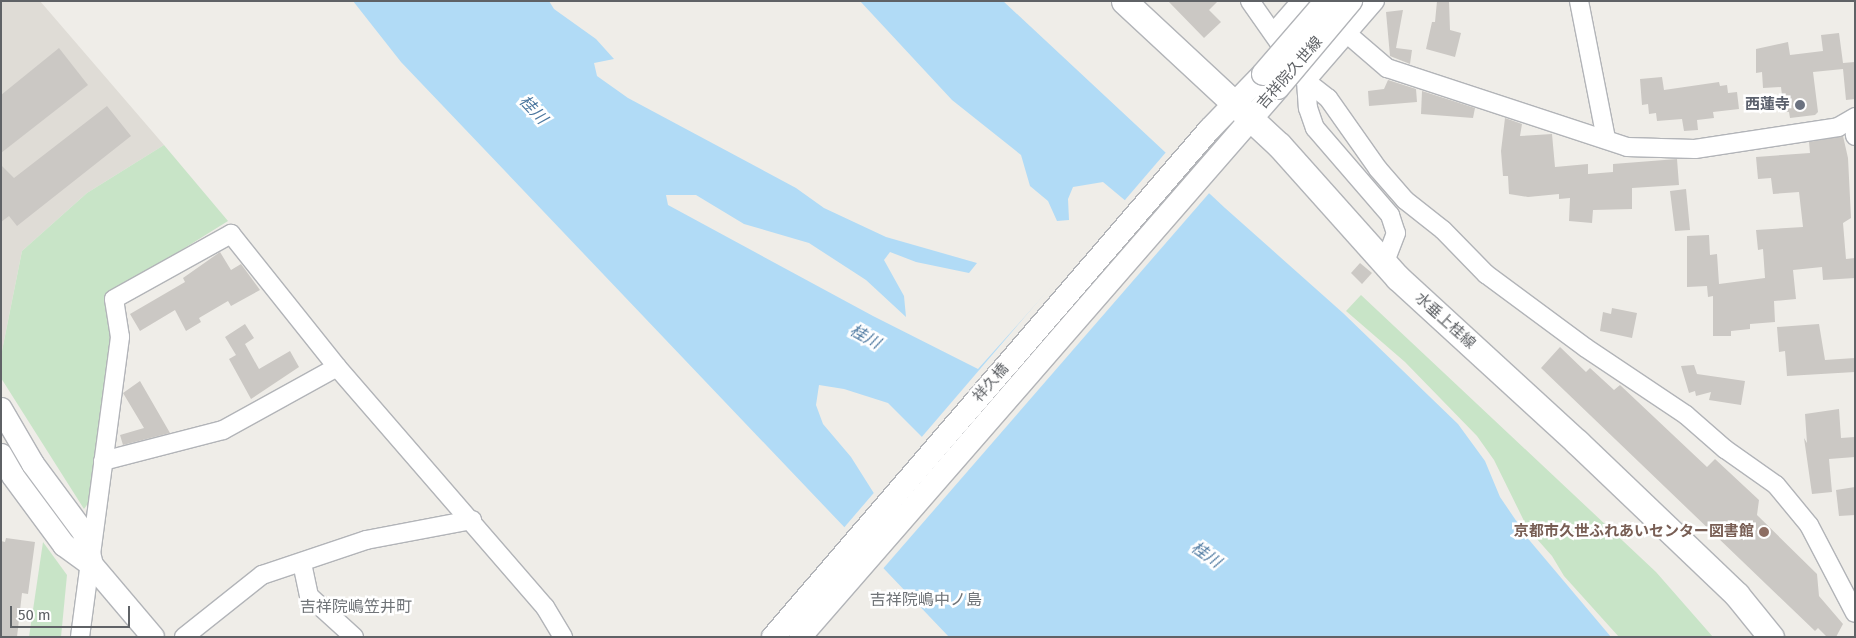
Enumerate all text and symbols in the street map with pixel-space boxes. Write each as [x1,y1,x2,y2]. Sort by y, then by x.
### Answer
street label: 吉祥院久世線 [1254,33,1326,113]
water label: 桂川 [515,92,551,128]
place label: 西蓮寺 [1745,96,1790,114]
marker: 西蓮寺 [1794,99,1806,111]
street label: 水垂上桂線 [1411,289,1479,353]
water label: 桂川 [846,321,884,353]
street label: 祥久橋 [969,360,1013,406]
place label: 京都市久世ふれあいセンター図書館 [1514,523,1754,541]
marker: 京都市久世ふれあいセンター図書館 [1758,526,1770,538]
water label: 桂川 [1187,538,1225,572]
district label: 吉祥院嶋中ノ島 [870,590,982,610]
scale bar [12,596,132,628]
district label: 吉祥院嶋笠井町 [300,597,412,617]
text: 50 m [18,606,51,624]

